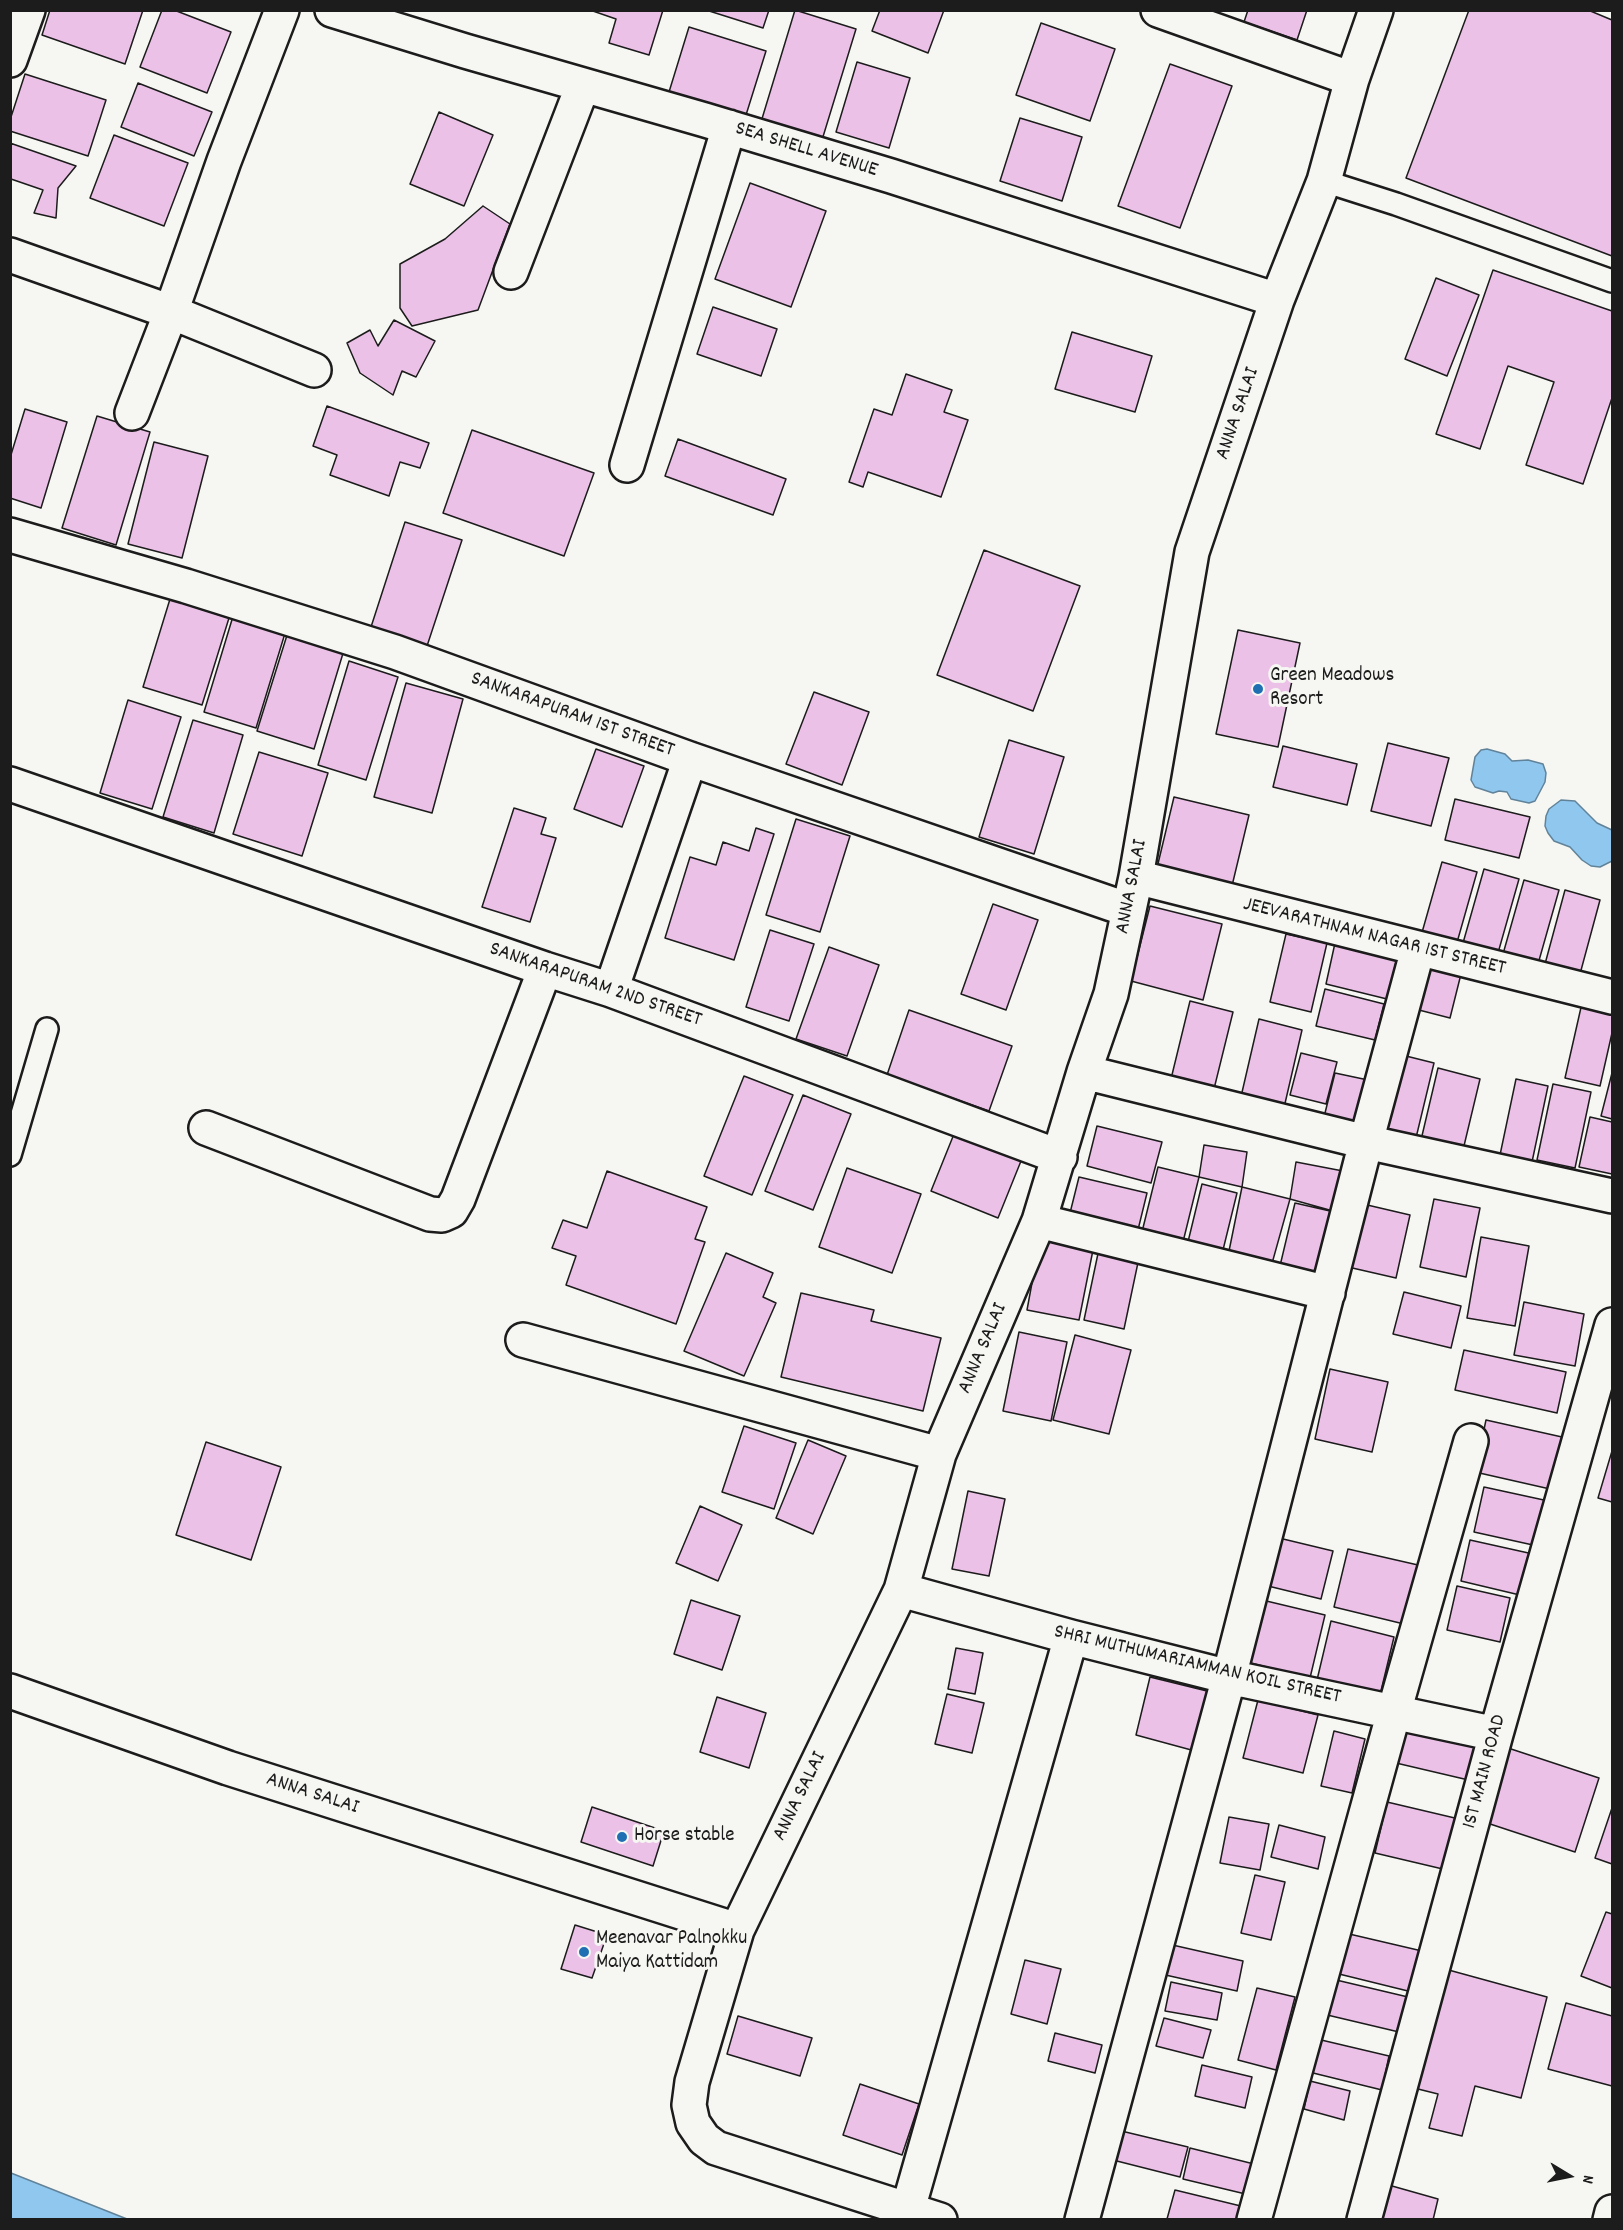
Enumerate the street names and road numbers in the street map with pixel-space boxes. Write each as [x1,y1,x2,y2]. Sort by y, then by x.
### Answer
street label: SEA SHELL AVENUE [732,117,880,185]
street label: ANNA SALAI [1211,365,1267,463]
street label: SANKARAPURAM 1ST STREET [467,667,677,765]
street label: ANNA SALAI [1111,838,1155,936]
street label: JEEVARATHNAM NAGAR 1ST STREET [1240,893,1508,983]
street label: SANKARAPURAM 2ND STREET [485,938,705,1034]
street label: ANNA SALAI [954,1300,1014,1398]
street label: SHRI MUTHUMARIAMMAN KOIL STREET [1051,1621,1343,1711]
street label: 1ST MAIN ROAD [1459,1712,1513,1832]
street label: ANNA SALAI [769,1748,833,1846]
street label: ANNA SALAI [263,1768,361,1822]

